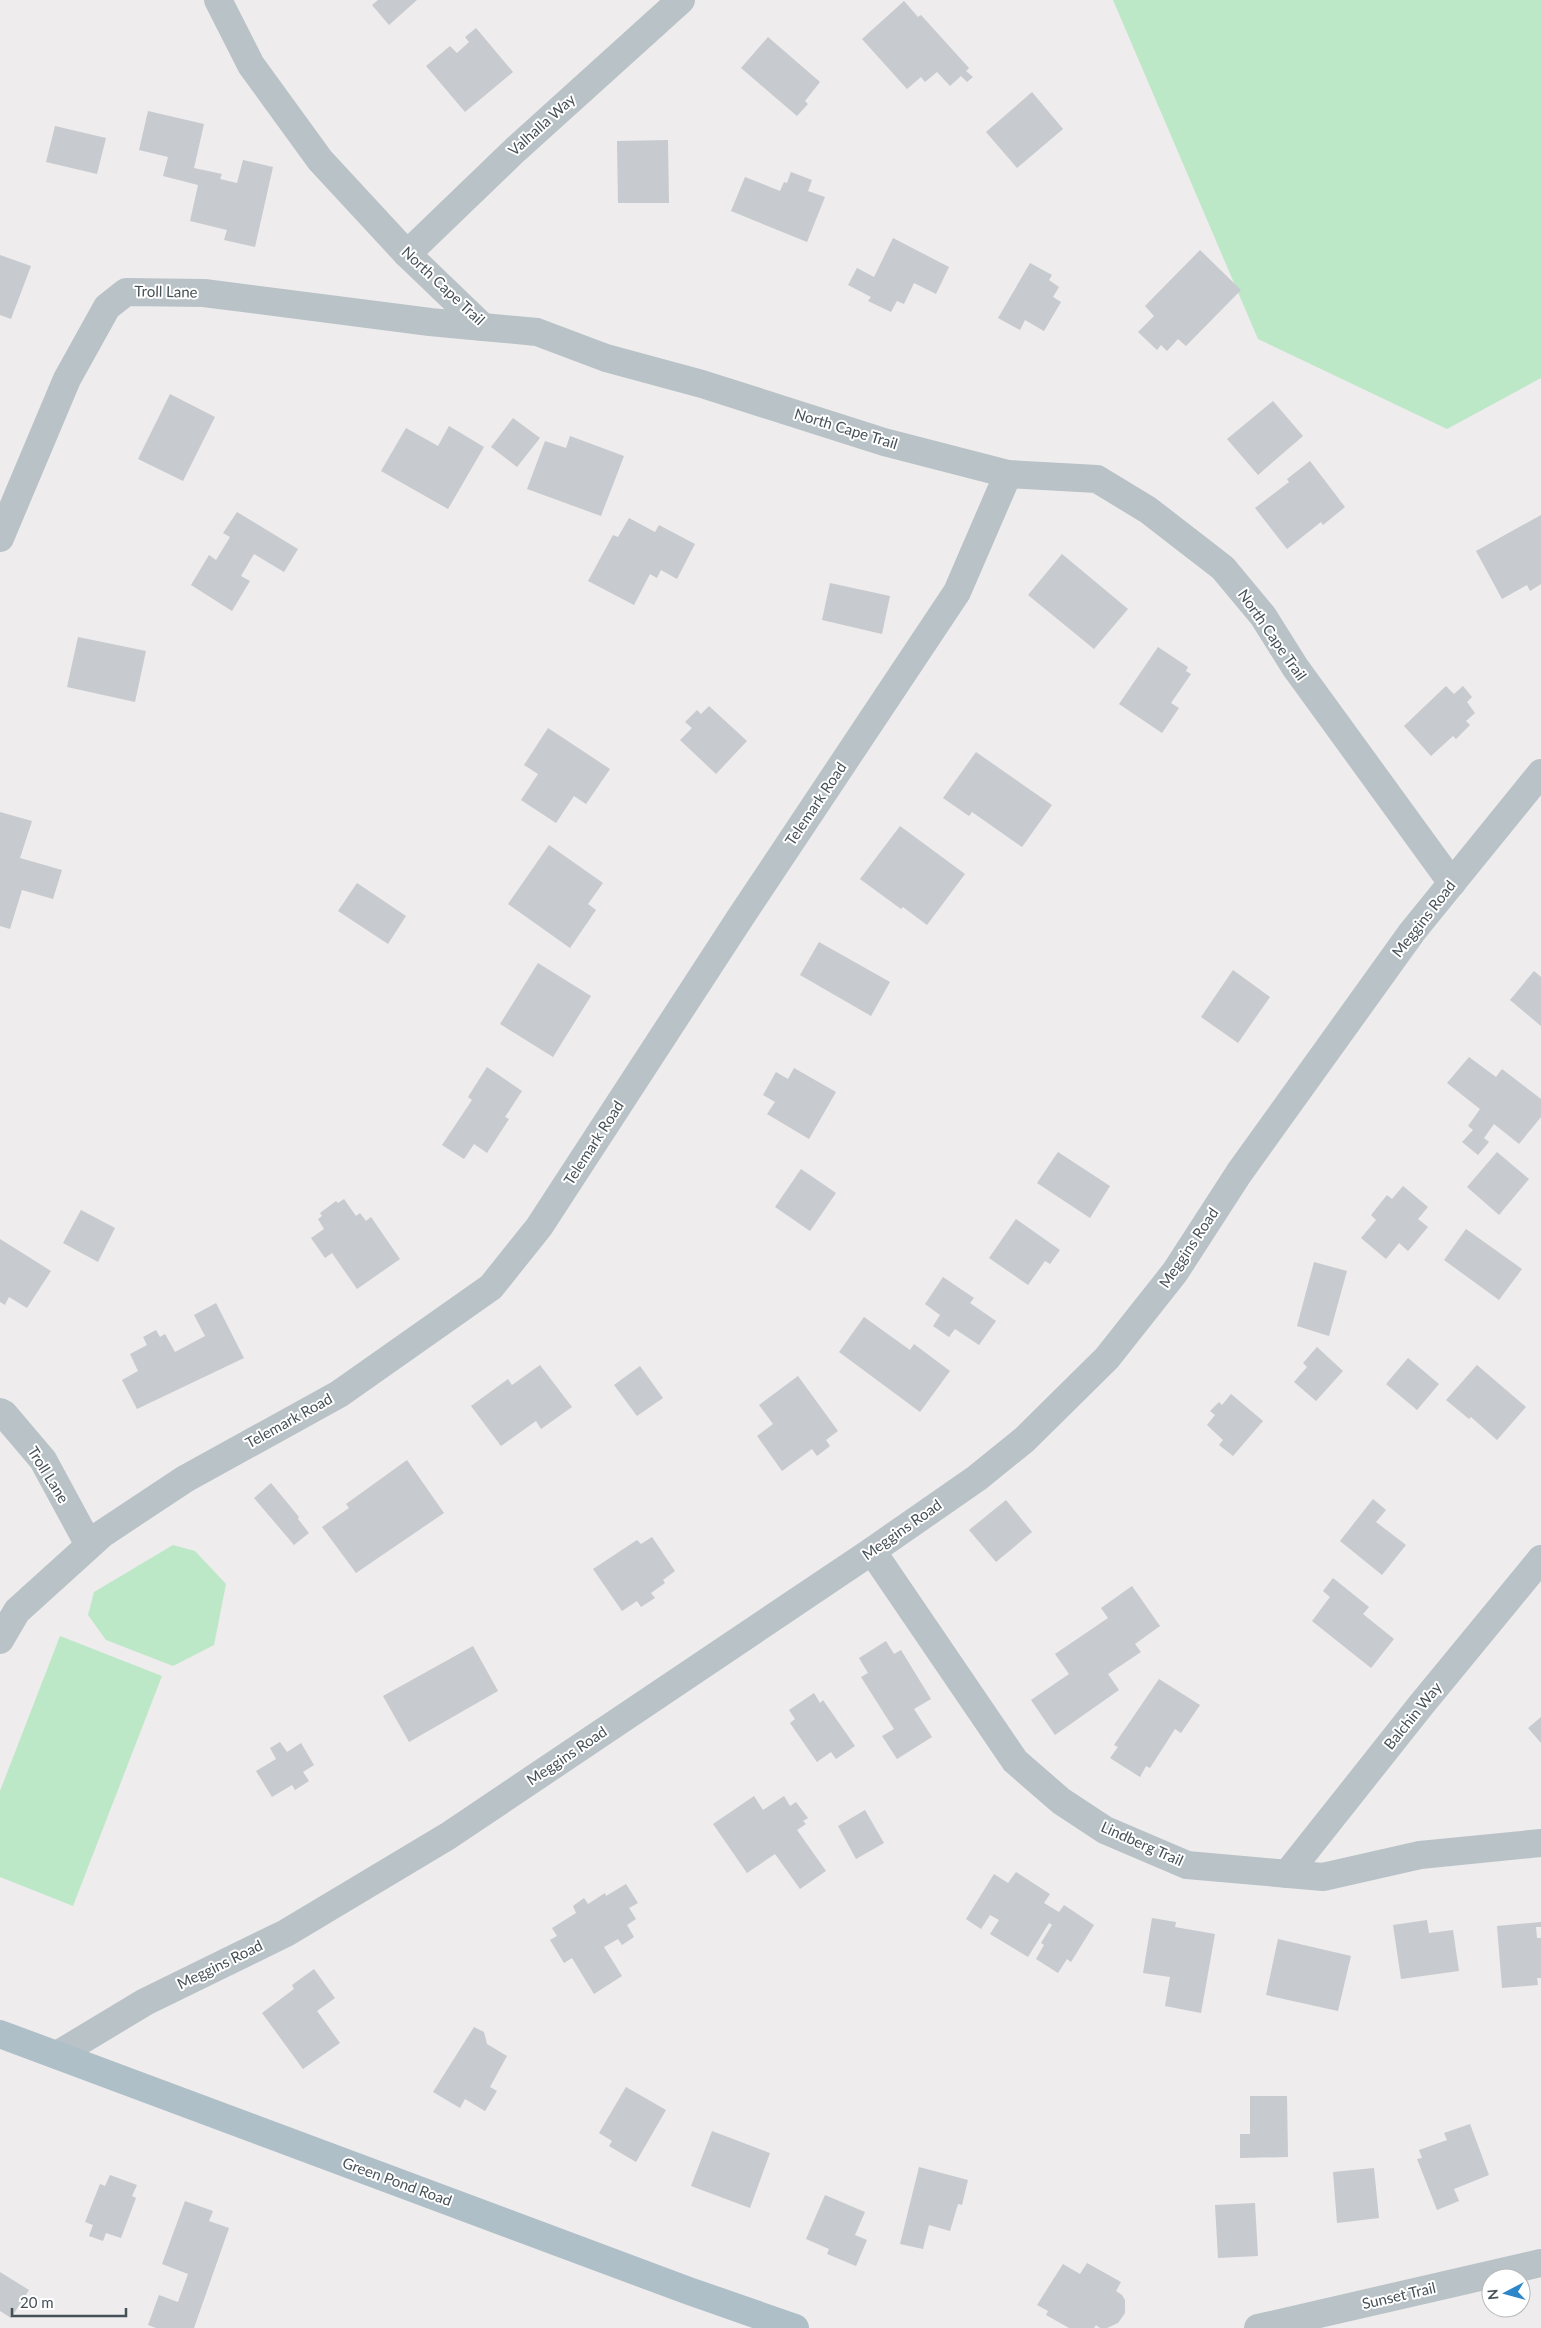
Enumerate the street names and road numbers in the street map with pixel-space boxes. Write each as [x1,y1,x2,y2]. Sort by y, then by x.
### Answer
street label: Valhalla Way [504,89,579,159]
street label: North Cape Trail [398,242,489,328]
street label: Troll Lane [134,281,198,301]
street label: North Cape Trail [792,404,900,452]
street label: North Cape Trail [1235,585,1311,683]
street label: Telemark Road [781,758,850,848]
street label: Meggins Road [1388,876,1459,960]
street label: Telemark Road [559,1097,627,1188]
street label: Meggins Road [1155,1204,1222,1291]
street label: Telemark Road [242,1389,335,1451]
street label: Troll Lane [24,1443,73,1506]
street label: Meggins Road [858,1495,945,1563]
street label: Balchin Way [1380,1678,1445,1753]
street label: Meggins Road [523,1722,610,1789]
street label: Lindberg Trail [1099,1817,1186,1869]
street label: Meggins Road [174,1936,265,1993]
street label: Green Pond Road [340,2153,454,2209]
street label: Sunset Trail [1360,2278,1437,2312]

